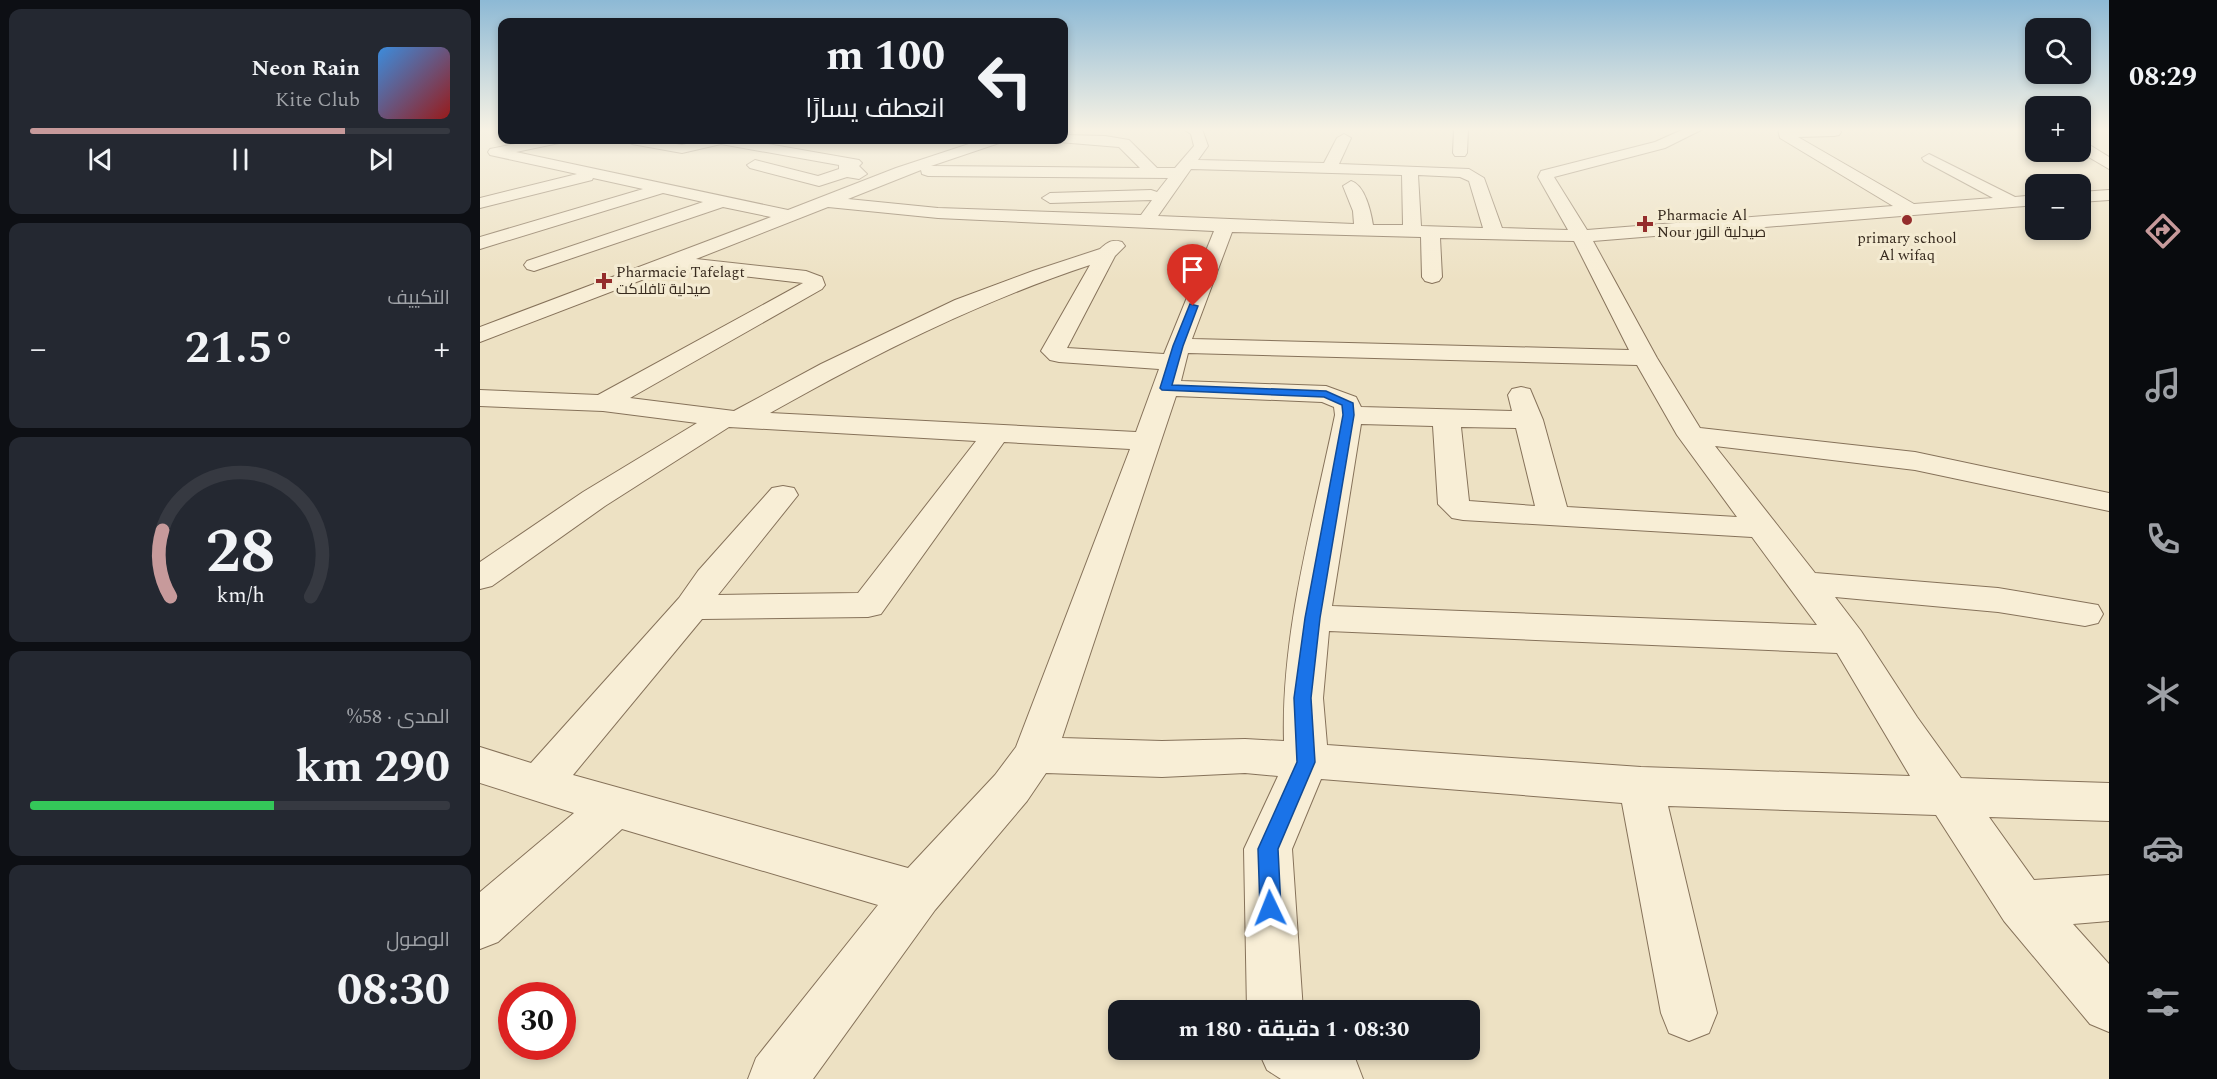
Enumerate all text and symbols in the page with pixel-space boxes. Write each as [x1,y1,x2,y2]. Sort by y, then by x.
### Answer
map controls [2025,18,2091,240]
button: search [2025,18,2091,84]
text: 100 m [826,25,945,88]
icon: left [966,42,1044,120]
text: Neon Rain [252,52,360,85]
text: 08:29 [2129,56,2197,98]
text: Kite Club [275,85,360,115]
text: انعطف يسارًا [805,88,945,130]
button: + [2025,96,2091,162]
icon: previous [84,143,117,176]
icon: pause [224,143,257,176]
icon: next [364,143,397,176]
button: − [2025,174,2091,240]
place label: Pharmacie Al Nour صيدلية النور [1657,204,1766,244]
icon: directions [2142,210,2184,252]
marker: primary school Al wifaq [1900,213,1914,227]
marker: Pharmacie Al Nour صيدلية النور [1638,217,1652,231]
place label: primary school Al wifaq [1857,227,1957,267]
pin [1167,244,1218,306]
icon: arrive [1176,253,1209,286]
place label: Pharmacie Tafelagt صيدلية تافلاكت [616,261,745,301]
marker: Pharmacie Tafelagt صيدلية تافلاكت [597,274,611,288]
text: التكييف [387,283,450,313]
text: 21.5° [185,314,295,383]
text: − [30,324,47,374]
text: + [433,324,450,374]
icon: music [2142,364,2184,406]
text: 28 [205,505,275,600]
icon: phone [2142,518,2184,560]
text: km/h [216,579,264,612]
icon: climate [2142,673,2184,715]
text: المدى · 58% [347,702,450,732]
text: 290 km [295,733,450,802]
icon: car [2142,827,2184,869]
position arrow [1238,876,1302,940]
text: الوصول [386,925,450,955]
text: 08:30 [337,956,450,1025]
icon: filters [2142,981,2184,1023]
speed limit sign: 30 [498,982,576,1060]
text: 08:30 · 1 دقيقة · 180 m [1179,1013,1409,1046]

